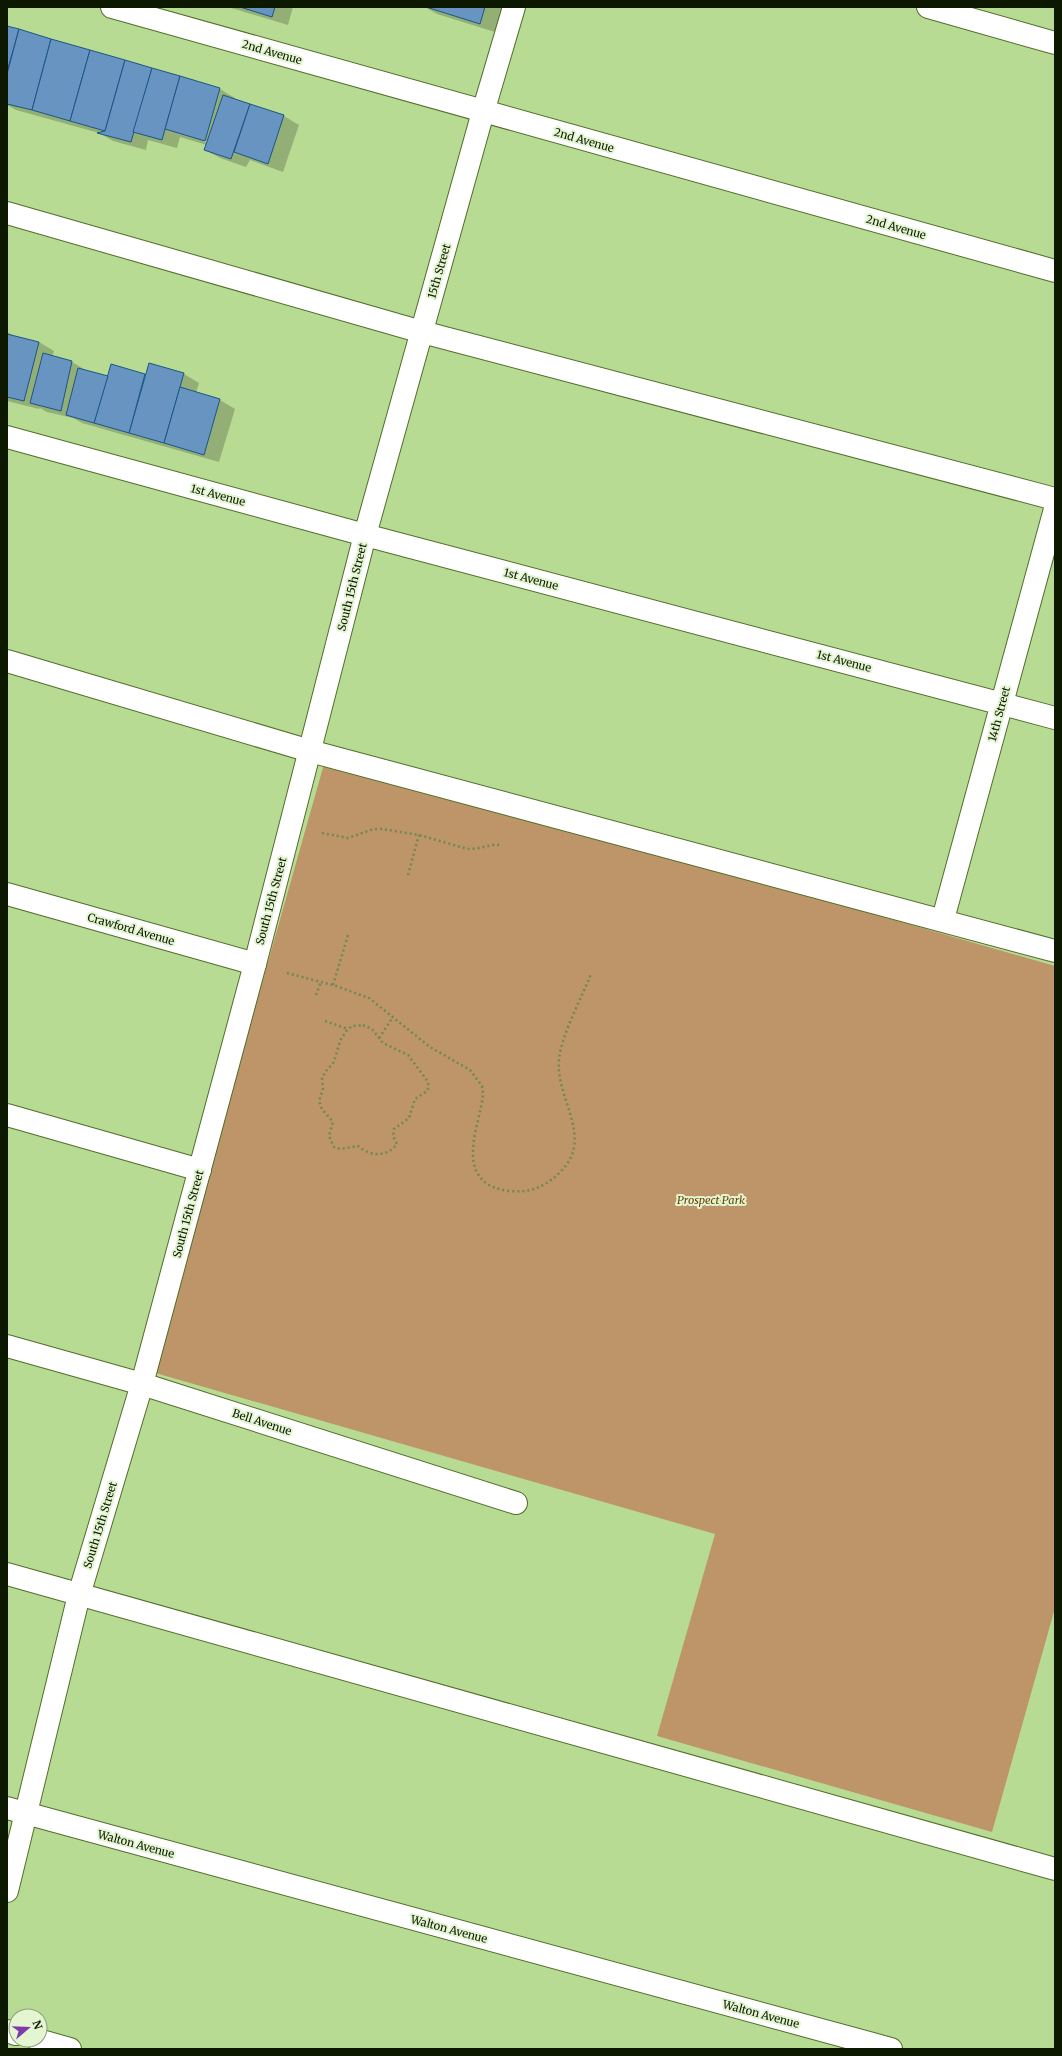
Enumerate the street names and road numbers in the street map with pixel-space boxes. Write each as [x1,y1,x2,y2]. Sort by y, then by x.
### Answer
street label: 2nd Avenue [240,37,304,67]
street label: 2nd Avenue [552,125,616,155]
street label: 2nd Avenue [864,212,928,242]
street label: 15th Street [425,241,454,300]
street label: 1st Avenue [189,481,247,509]
street label: South 15th Street [334,541,370,632]
street label: 1st Avenue [502,565,560,593]
street label: 1st Avenue [815,647,873,675]
street label: 14th Street [985,684,1013,743]
street label: South 15th Street [253,855,290,946]
street label: Crawford Avenue [86,910,176,948]
street label: South 15th Street [170,1168,207,1259]
street label: Bell Avenue [231,1406,294,1438]
street label: South 15th Street [80,1479,120,1570]
street label: Walton Avenue [95,1827,176,1861]
street label: Walton Avenue [408,1912,489,1946]
street label: Walton Avenue [720,1997,801,2031]

